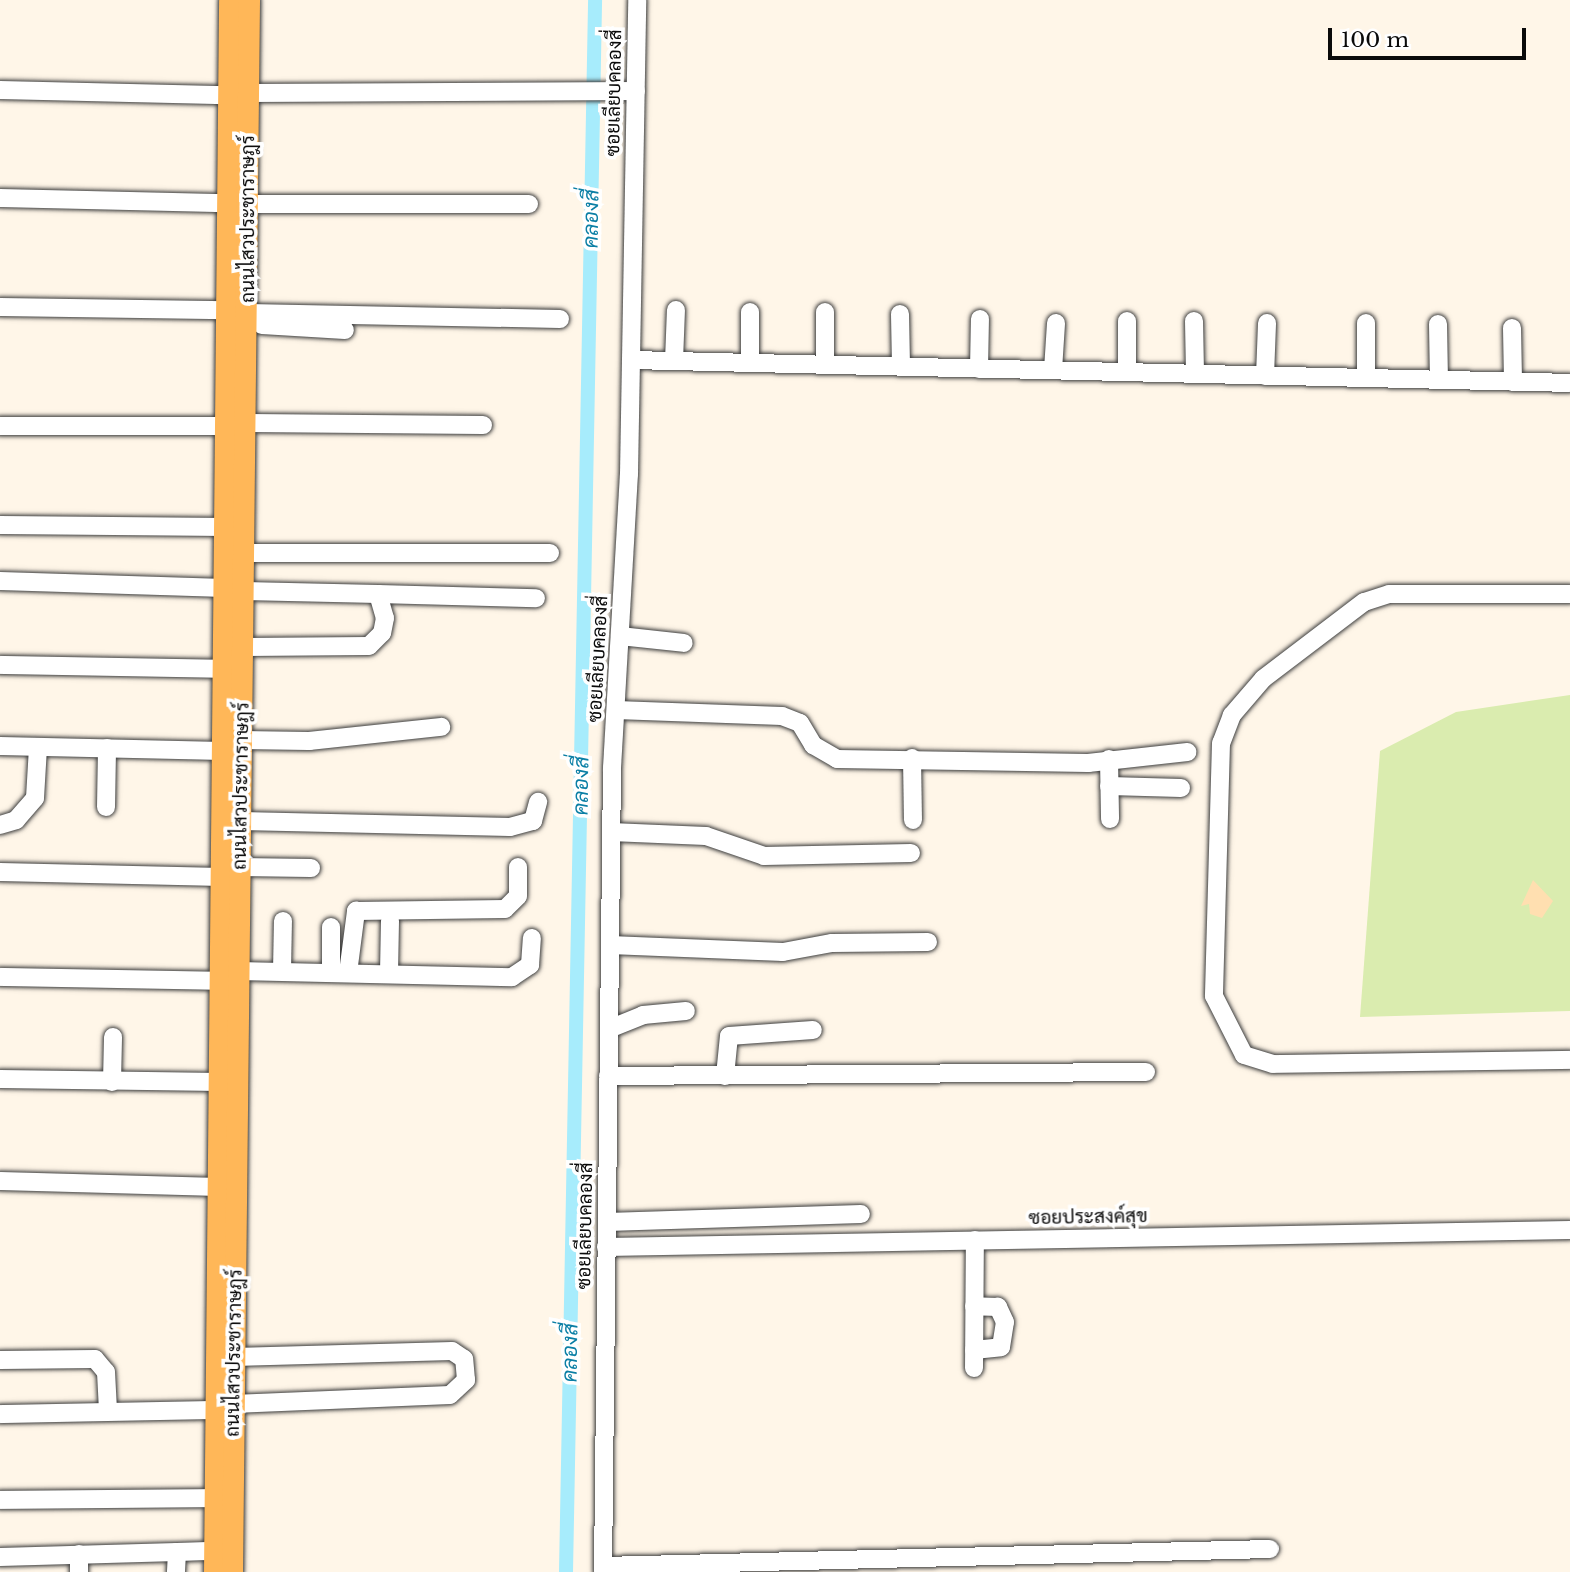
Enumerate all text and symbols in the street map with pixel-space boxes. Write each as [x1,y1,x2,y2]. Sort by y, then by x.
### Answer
scale bar [1332,14,1530,58]
text: 100 m [1341,27,1409,53]
street label: ซอยเลียบคลองสี่ [601,29,627,157]
street label: ถนนไสวประชาราษฎร์ [237,135,259,303]
water label: คลองสี่ [578,189,604,249]
street label: ซอยเลียบคลองสี่ [583,595,613,723]
street label: ถนนไสวประชาราษฎร์ [228,702,254,870]
water label: คลองสี่ [568,756,594,816]
street label: ซอยเลียบคลองสี่ [572,1162,598,1290]
street label: ซอยประสงค์สุข [1028,1205,1148,1229]
street label: ถนนไสวประชาราษฎร์ [221,1269,247,1437]
water label: คลองสี่ [557,1323,583,1383]

